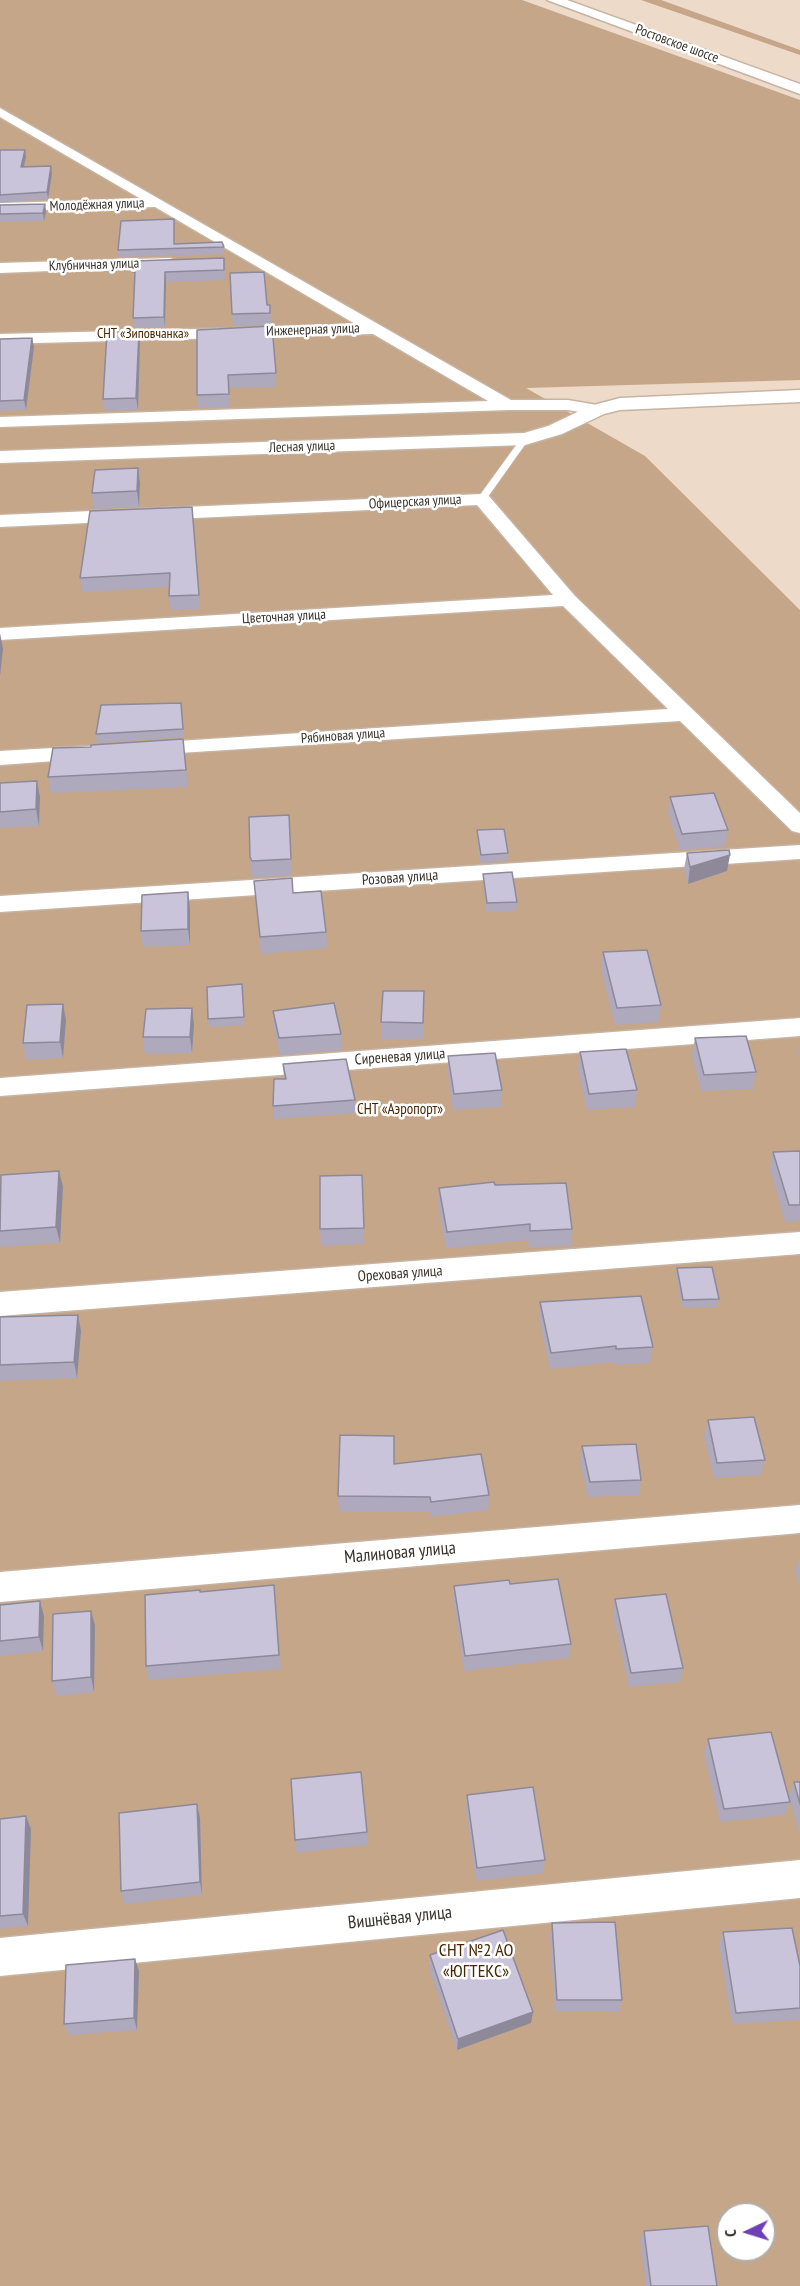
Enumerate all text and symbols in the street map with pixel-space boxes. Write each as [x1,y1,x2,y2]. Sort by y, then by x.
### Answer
street label: Ростовское шоссе [633,21,721,67]
street label: Молодёжная улица [49,195,145,215]
street label: Клубничная улица [49,255,139,275]
street label: Инженерная улица [266,320,360,340]
park label: СНТ «Зиповчанка» [97,326,189,342]
street label: Лесная улица [268,437,336,457]
street label: Офицерская улица [368,491,462,513]
street label: Цветочная улица [242,606,326,628]
street label: Рябиновая улица [300,725,386,747]
street label: Розовая улица [361,866,439,890]
street label: Сиреневая улица [354,1045,446,1069]
park label: СНТ «Аэропорт» [357,1101,443,1119]
street label: Ореховая улица [357,1262,443,1286]
street label: Малиновая улица [343,1537,457,1569]
street label: Вишнёвая улица [347,1902,453,1934]
park label: СНТ №2 АО «ЮГТЕКС» [439,1940,513,1982]
north arrow [716,2202,776,2262]
text: С [720,2229,740,2237]

